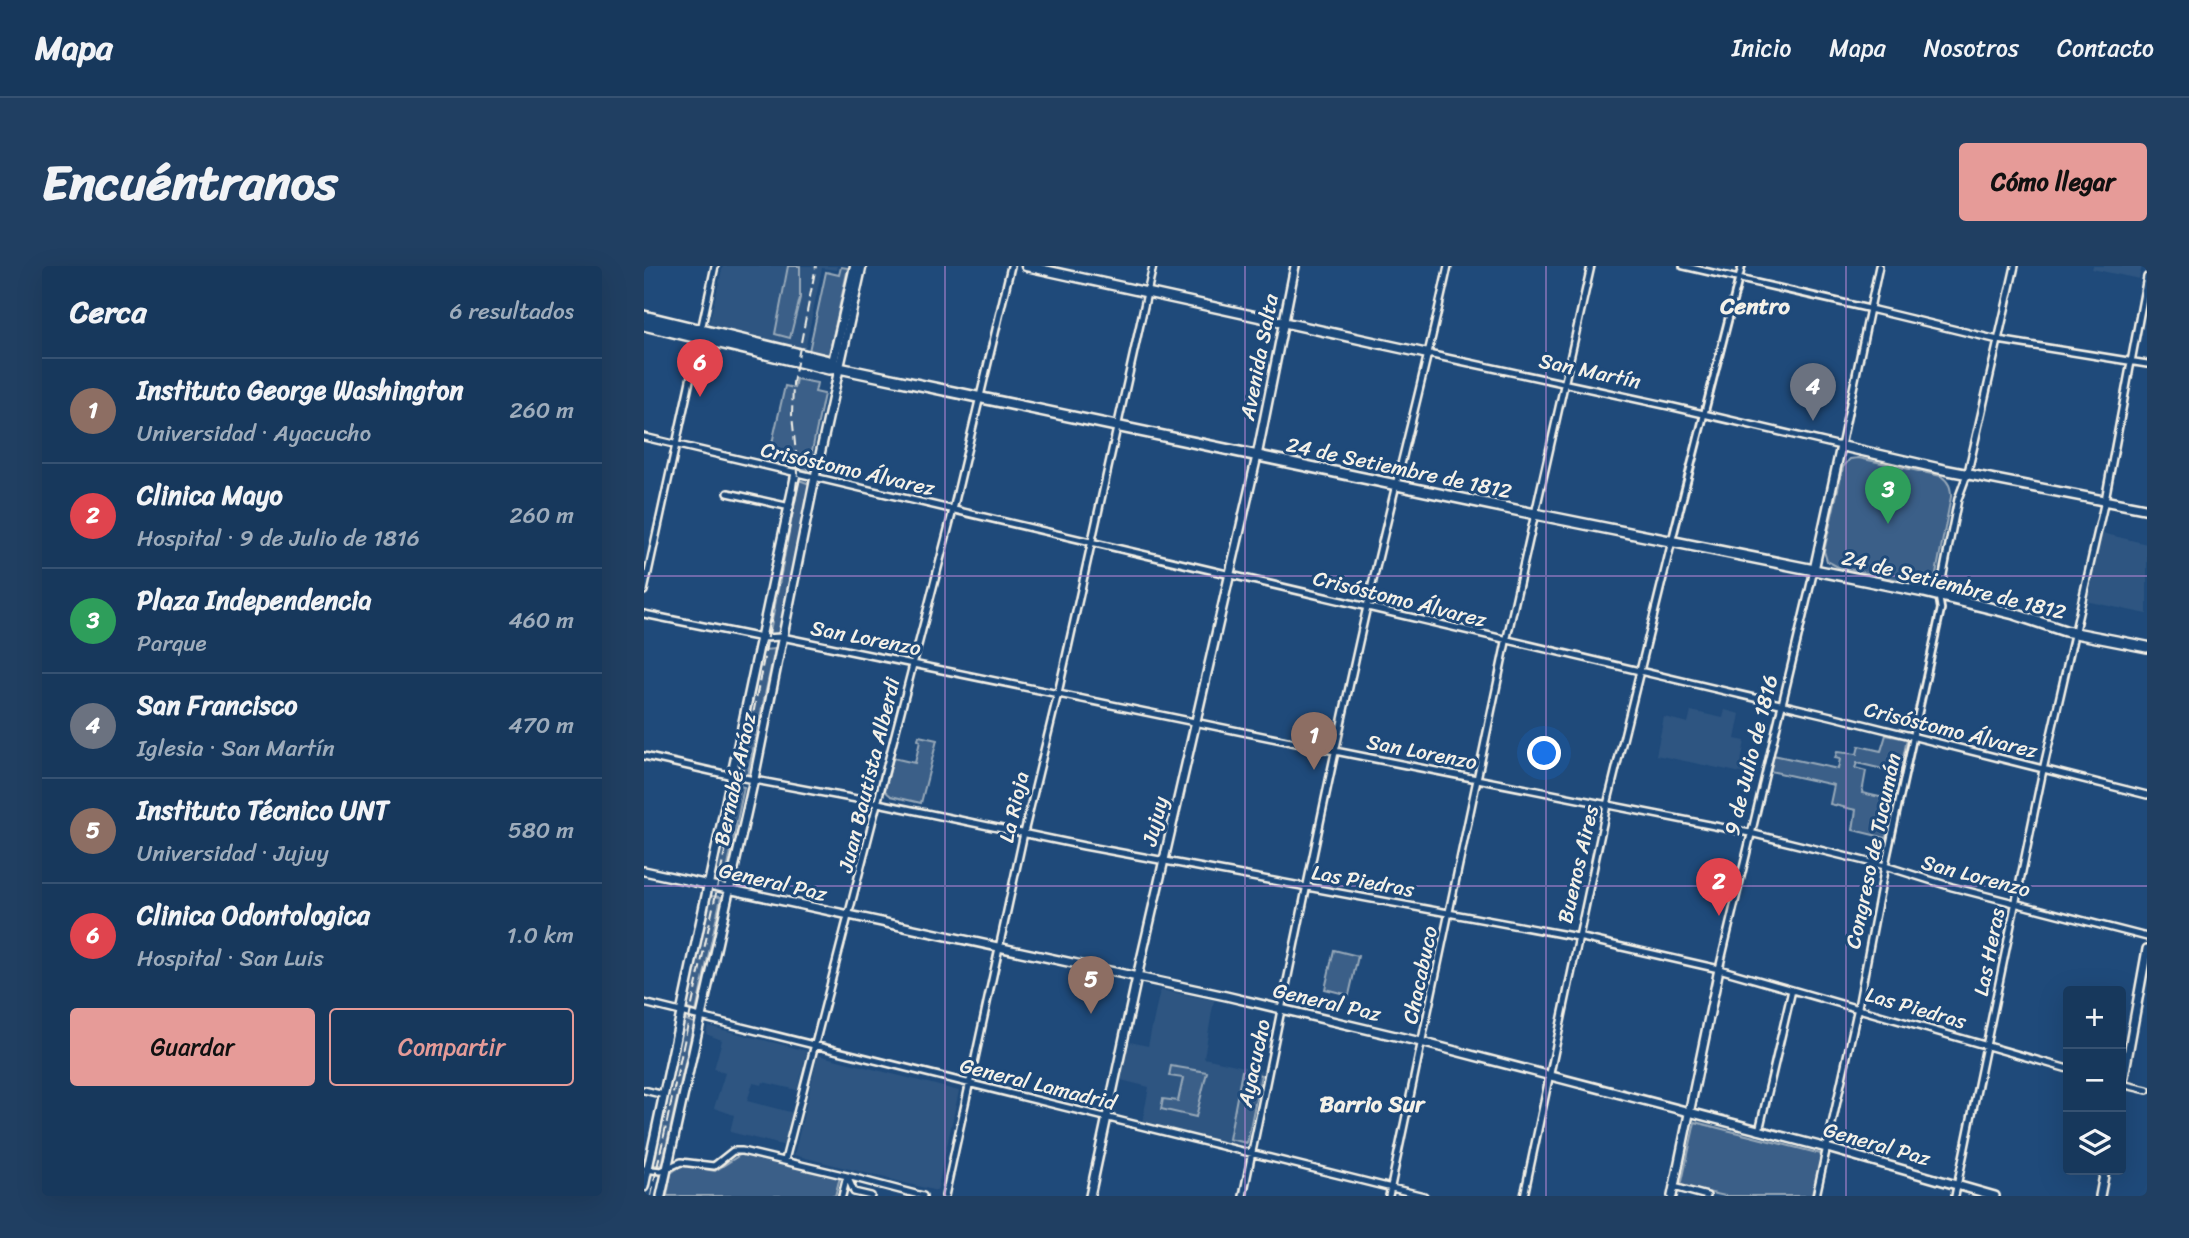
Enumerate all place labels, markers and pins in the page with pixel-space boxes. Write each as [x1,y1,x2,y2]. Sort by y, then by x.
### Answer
pin: 6 [677,339,723,397]
pin: 4 [1790,363,1836,421]
pin: 3 [1865,466,1911,524]
pin: 1 [1291,712,1337,770]
pin: 2 [1696,858,1742,916]
pin: 5 [1068,956,1114,1014]

